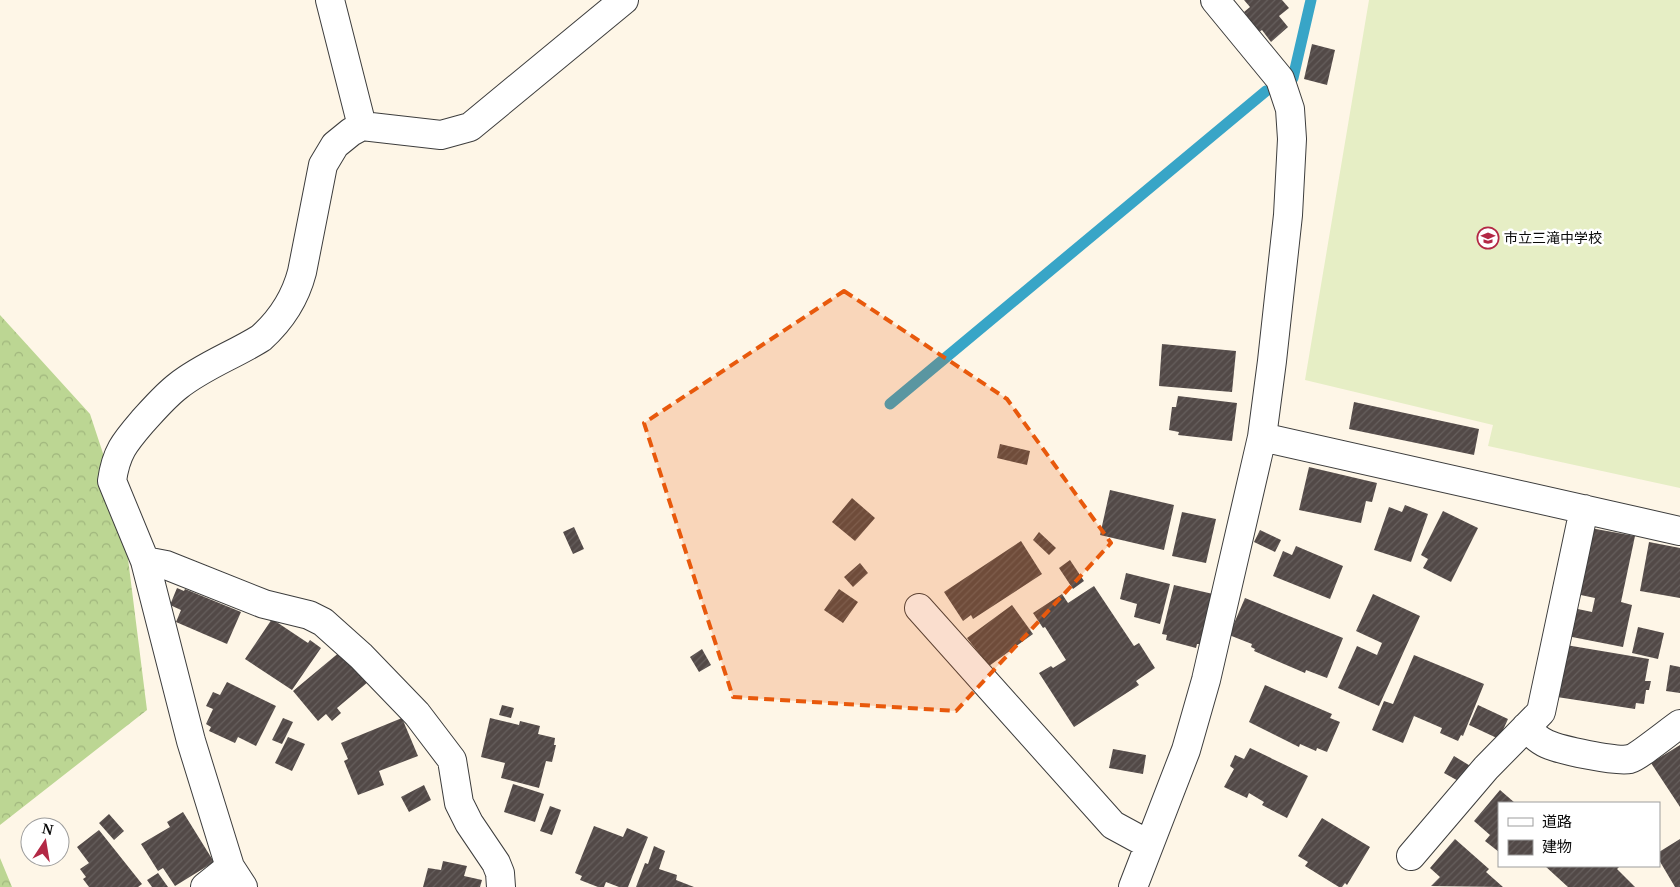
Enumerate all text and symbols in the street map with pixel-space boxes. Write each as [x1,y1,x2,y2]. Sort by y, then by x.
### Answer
school or university icon: 市立三滝中学校 [1476,226,1500,250]
place label: 市立三滝中学校 [1504,228,1602,247]
legend [1498,802,1660,867]
text: 道路 [1542,811,1572,831]
north arrow [20,817,70,867]
text: N [40,818,55,839]
text: 建物 [1542,836,1572,856]

